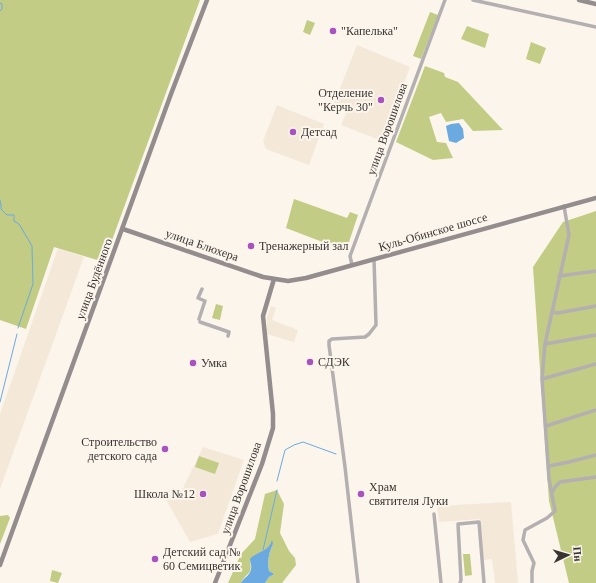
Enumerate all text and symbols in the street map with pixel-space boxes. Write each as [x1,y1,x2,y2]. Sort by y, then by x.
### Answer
place label: "Капелька" [341,24,398,38]
marker: "Капелька" [328,26,338,36]
street label: улица Ворошилова [364,80,410,177]
place label: Отделение "Керчь 30" [318,86,373,114]
marker: Отделение "Керчь 30" [376,95,386,105]
place label: Детсад [301,125,337,139]
marker: Детсад [288,127,298,137]
street label: Куль-Обинское шоссе [377,210,489,254]
street label: улица Блюхера [164,226,241,264]
street label: улица Будённого [73,236,115,322]
place label: Тренажерный зал [259,239,348,253]
marker: Тренажерный зал [246,241,256,251]
place label: СДЭК [318,355,351,369]
place label: Умка [201,356,228,370]
marker: СДЭК [305,357,315,367]
marker: Умка [188,358,198,368]
place label: Строительство детского сада [81,435,158,463]
street label: улица Ворошилова [218,439,264,536]
marker: Строительство детского сада [160,444,170,454]
place label: Храм святителя Луки [369,480,449,508]
place label: Школа №12 [134,487,195,501]
marker: Школа №12 [198,489,208,499]
marker: Храм святителя Луки [356,489,366,499]
north arrow [548,535,588,575]
place label: Детский сад № 60 Семицветик [163,545,241,573]
text: Пн [571,546,585,563]
marker: Детский сад № 60 Семицветик [150,554,160,564]

